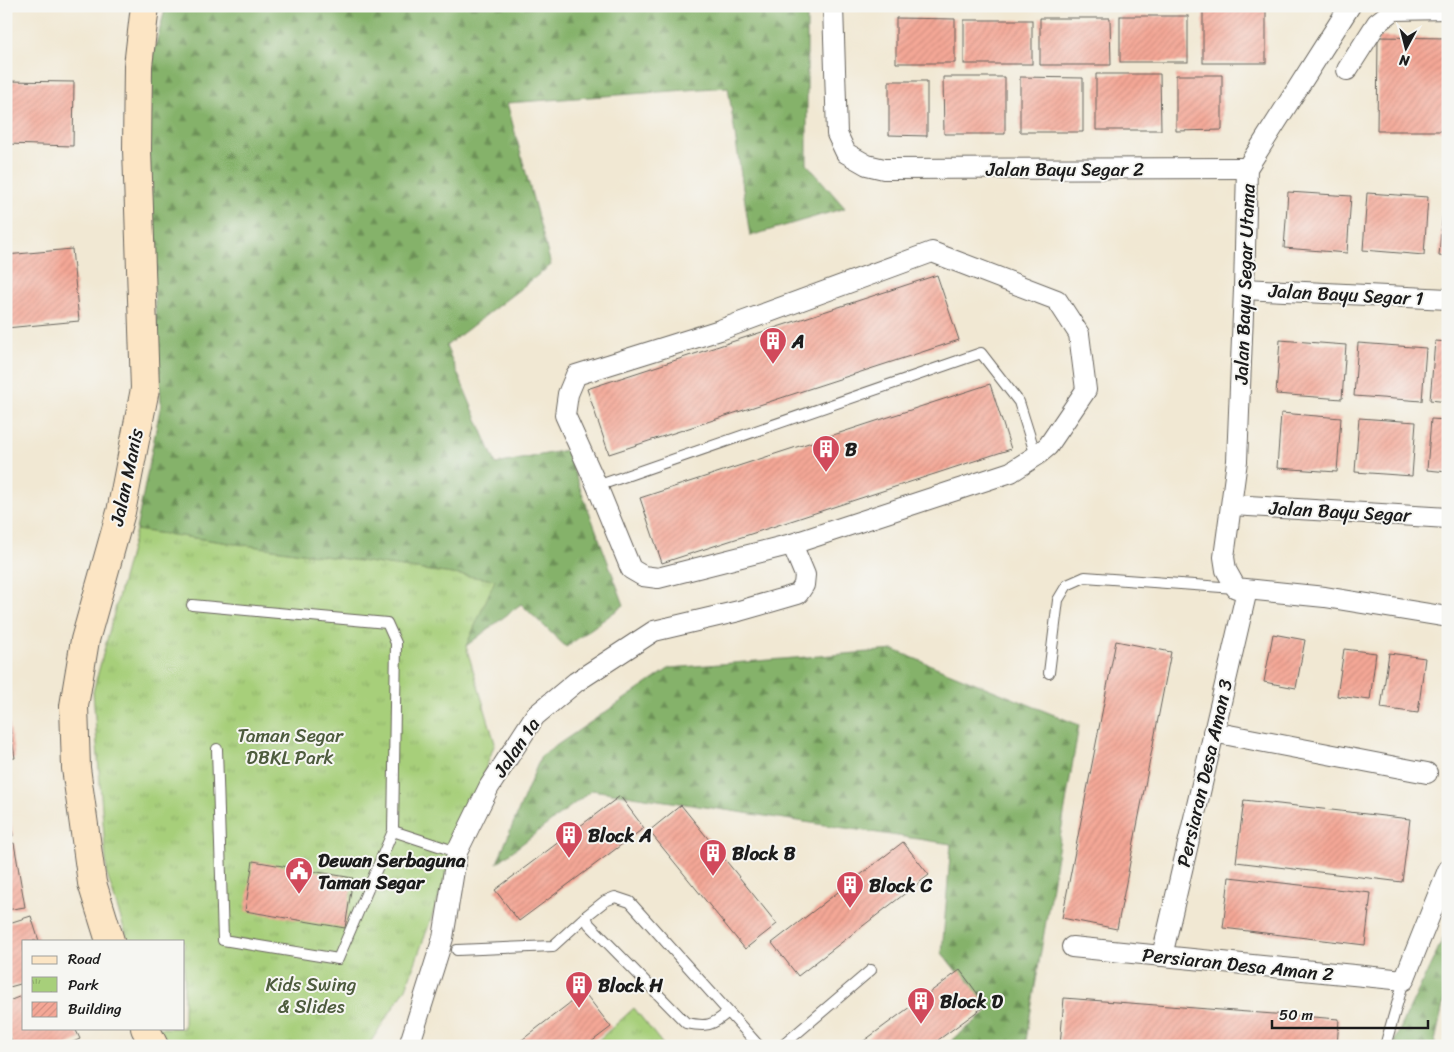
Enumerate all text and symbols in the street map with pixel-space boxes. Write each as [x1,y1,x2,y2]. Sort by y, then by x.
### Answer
north arrow [1382,22,1432,72]
text: N [1398,47,1412,74]
street label: Jalan Bayu Segar 2 [985,153,1144,186]
street label: Jalan Bayu Segar Utama [1224,183,1265,386]
street label: Jalan Bayu Segar 1 [1267,274,1424,315]
place label: A [791,325,804,358]
building icon: A [758,326,788,365]
street label: Jalan Manis [100,425,153,530]
place label: B [845,433,857,466]
building icon: B [811,434,841,473]
street label: Jalan Bayu Segar [1267,491,1413,532]
street label: Persiaran Desa Aman 3 [1167,675,1242,870]
street label: Jalan 1a [484,710,549,785]
park label: Taman Segar DBKL Park [237,719,344,774]
place label: Block A [588,819,652,852]
building icon: Block A [554,820,584,859]
place label: Block B [732,837,796,870]
building icon: Block B [698,838,728,877]
place label: Dewan Serbaguna Taman Segar [318,844,466,899]
public building icon: Dewan Serbaguna Taman Segar [284,856,314,895]
place label: Block C [869,869,933,902]
building icon: Block C [835,870,865,909]
street label: Persiaran Desa Aman 2 [1141,938,1335,991]
legend [22,940,185,1030]
text: Road [68,946,101,972]
park label: Kids Swing & Slides [266,968,357,1023]
place label: Block H [598,969,664,1002]
building icon: Block H [564,970,594,1009]
text: Park [68,972,99,998]
place label: Block D [940,985,1004,1018]
building icon: Block D [906,986,936,1025]
text: Building [68,996,122,1022]
scale bar [1272,997,1428,1029]
text: 50 m [1279,1002,1314,1028]

